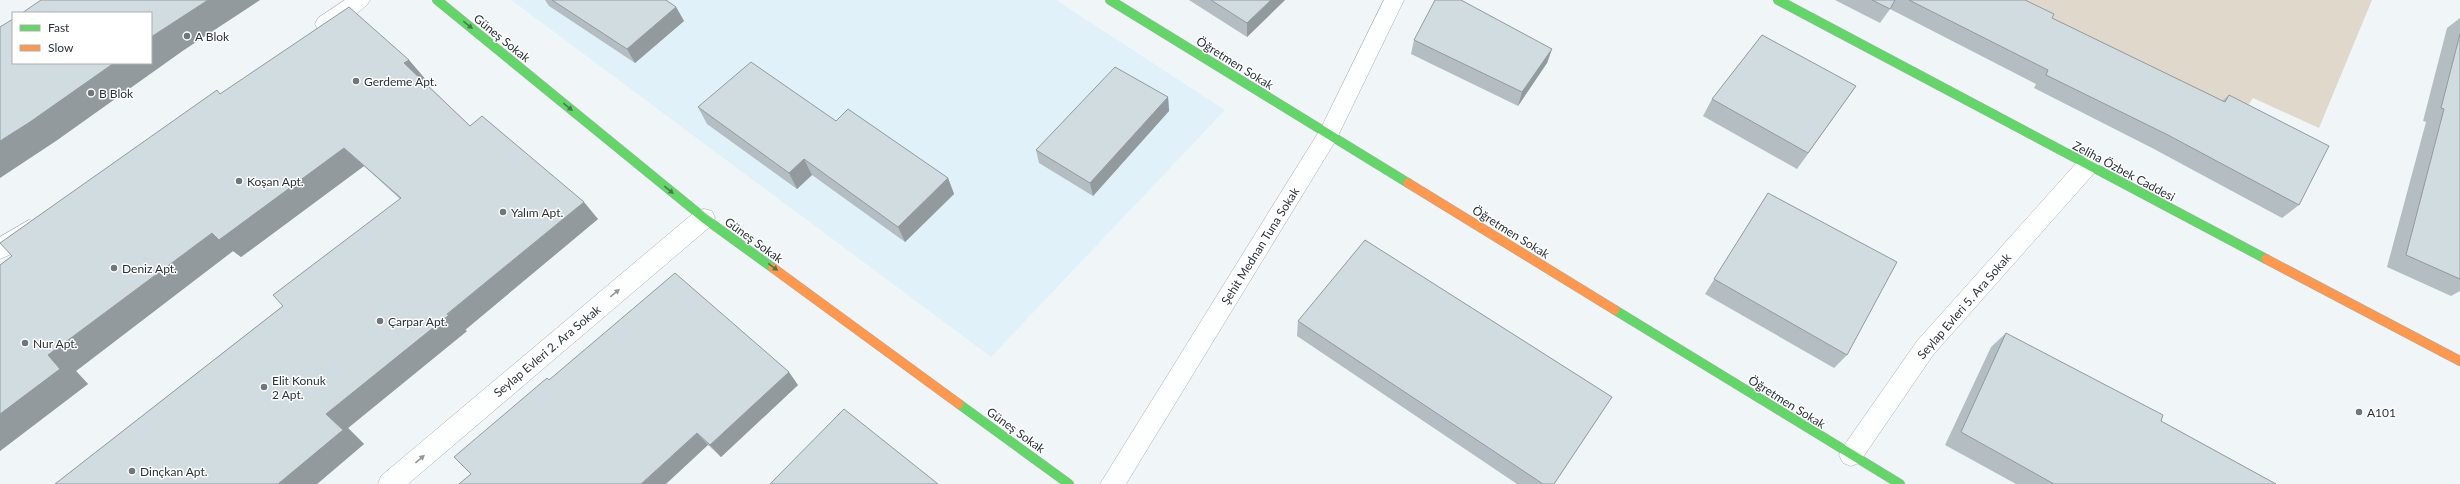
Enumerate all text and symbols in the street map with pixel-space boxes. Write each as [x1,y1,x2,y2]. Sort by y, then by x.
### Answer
street label: Güneş Sokak [471,11,534,66]
legend [12,12,152,64]
text: Fast [48,20,70,35]
one-way arrow [462,20,473,29]
place label: A Blok [195,29,230,44]
marker: A Blok [182,31,192,41]
street label: Öğretmen Sokak [1194,33,1277,93]
text: Slow [48,40,74,55]
place label: Gerdeme Apt. [364,74,437,89]
marker: Gerdeme Apt. [351,76,361,86]
place label: B Blok [99,86,134,101]
marker: B Blok [86,88,96,98]
one-way arrow [563,103,574,112]
street label: Zeliha Özbek Caddesi [2070,138,2178,204]
place label: Koşan Apt. [247,174,304,189]
marker: Koşan Apt. [234,176,244,186]
street label: Şehit Mednan Tuna Sokak [1218,184,1303,307]
one-way arrow [663,185,674,194]
street label: Öğretmen Sokak [1470,202,1553,262]
place label: Yalım Apt. [511,205,563,220]
marker: Yalım Apt. [498,207,508,217]
street label: Güneş Sokak [722,214,787,267]
street label: Seylap Evleri 5. Ara Sokak [1914,249,2015,362]
place label: Deniz Apt. [122,261,177,276]
marker: Deniz Apt. [109,263,119,273]
one-way arrow [767,263,778,272]
one-way arrow [610,289,621,298]
street label: Seylap Evleri 2. Ara Sokak [490,301,604,400]
place label: Çarpar Apt. [388,314,448,329]
marker: Çarpar Apt. [375,316,385,326]
place label: Nur Apt. [33,336,78,351]
marker: Nur Apt. [20,338,30,348]
street label: Öğretmen Sokak [1746,372,1829,432]
place label: Elit Konuk 2 Apt. [272,373,327,402]
marker: Elit Konuk 2 Apt. [259,382,269,392]
street label: Güneş Sokak [984,404,1049,457]
place label: A101 [2367,405,2396,420]
marker: A101 [2354,407,2364,417]
one-way arrow [415,454,426,463]
place label: Dinçkan Apt. [140,464,208,479]
marker: Dinçkan Apt. [127,466,137,476]

